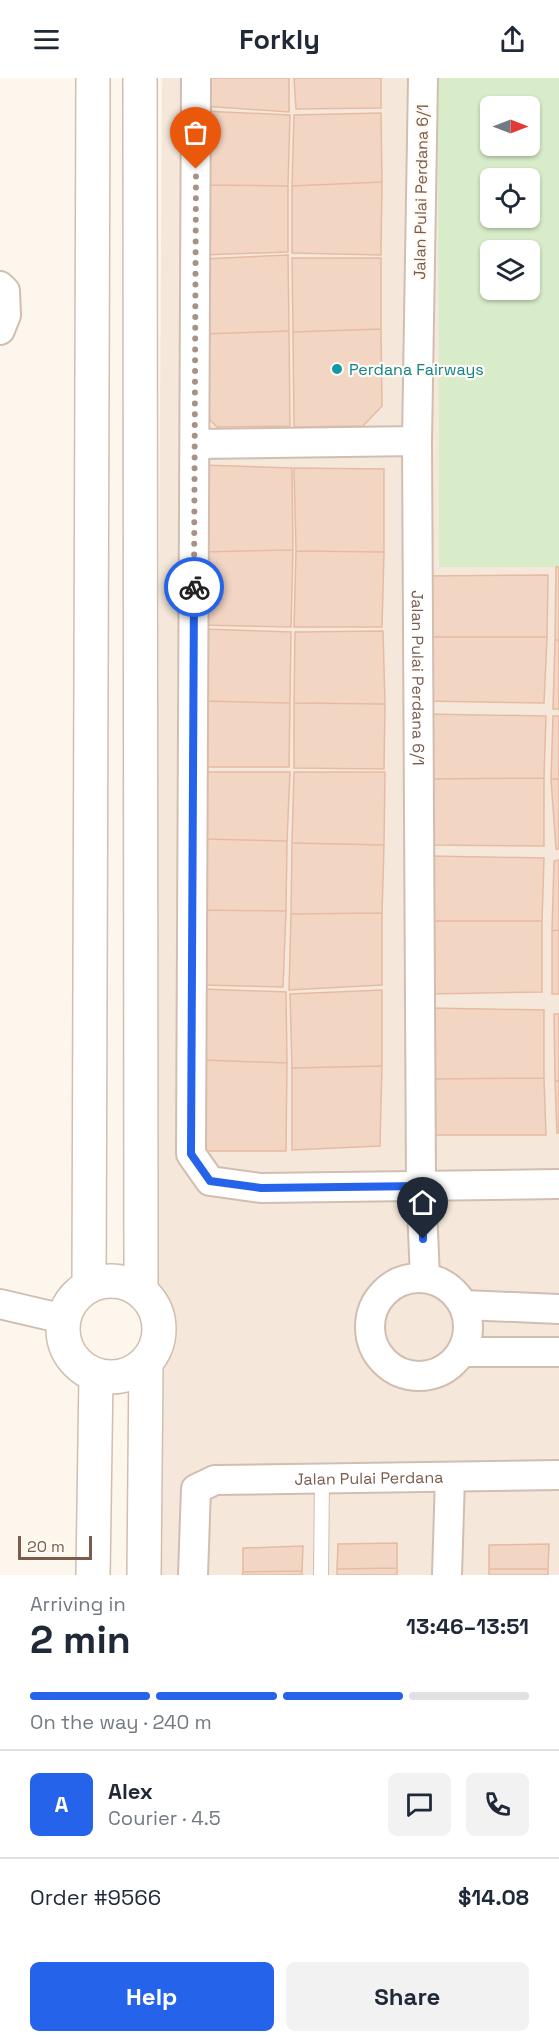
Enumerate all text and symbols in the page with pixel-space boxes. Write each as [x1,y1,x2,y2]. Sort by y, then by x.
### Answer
text: Forkly [239,22,320,57]
icon: menu [30,23,63,56]
icon: share [496,23,529,56]
north arrow [480,96,540,156]
map controls [480,96,540,300]
street label: Jalan Pulai Perdana 6/1 [409,104,433,280]
pin [170,107,221,169]
icon: bag [179,116,212,149]
button: locate [480,168,540,228]
button: layers [480,240,540,300]
place label: Perdana Fairways [349,359,484,380]
marker: Perdana Fairways [330,362,344,376]
courier [164,557,224,617]
icon: bike [178,571,211,604]
street label: Jalan Pulai Perdana 6/1 [407,590,429,766]
pin [397,1177,448,1239]
icon: home [406,1186,439,1219]
street label: Jalan Pulai Perdana [294,1466,444,1489]
scale bar [18,1533,92,1560]
text: 20 m [27,1536,65,1557]
text: Arriving in [30,1591,126,1617]
text: 13:46–13:51 [406,1612,529,1640]
text: 2 min [30,1615,131,1664]
text: On the way · 240 m [30,1709,212,1735]
button: chat [388,1773,451,1836]
button: phone [466,1773,529,1836]
text: Alex [108,1777,153,1805]
text: A [55,1790,68,1818]
text: Courier · 4.5 [108,1805,221,1831]
text: Order #9566 [30,1883,161,1911]
text: $14.08 [458,1883,529,1911]
button: Help [30,1962,274,2031]
button: Share [286,1962,529,2031]

